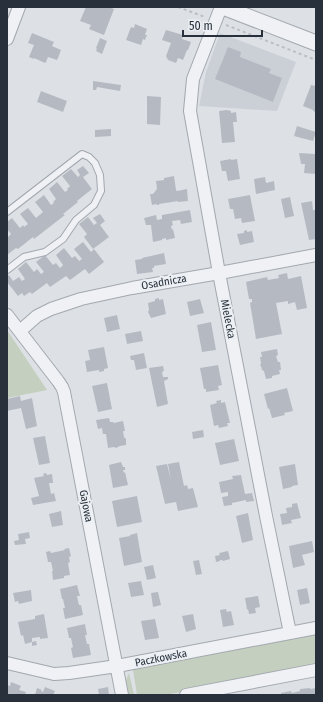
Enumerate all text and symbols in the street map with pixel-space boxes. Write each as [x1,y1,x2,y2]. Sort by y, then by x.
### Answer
scale bar [183,12,262,38]
text: 50 m [189,19,213,33]
street label: Osadnicza [140,272,188,292]
street label: Mielecka [218,298,238,340]
street label: Gajowa [77,489,95,523]
street label: Paczkowska [134,647,188,669]

